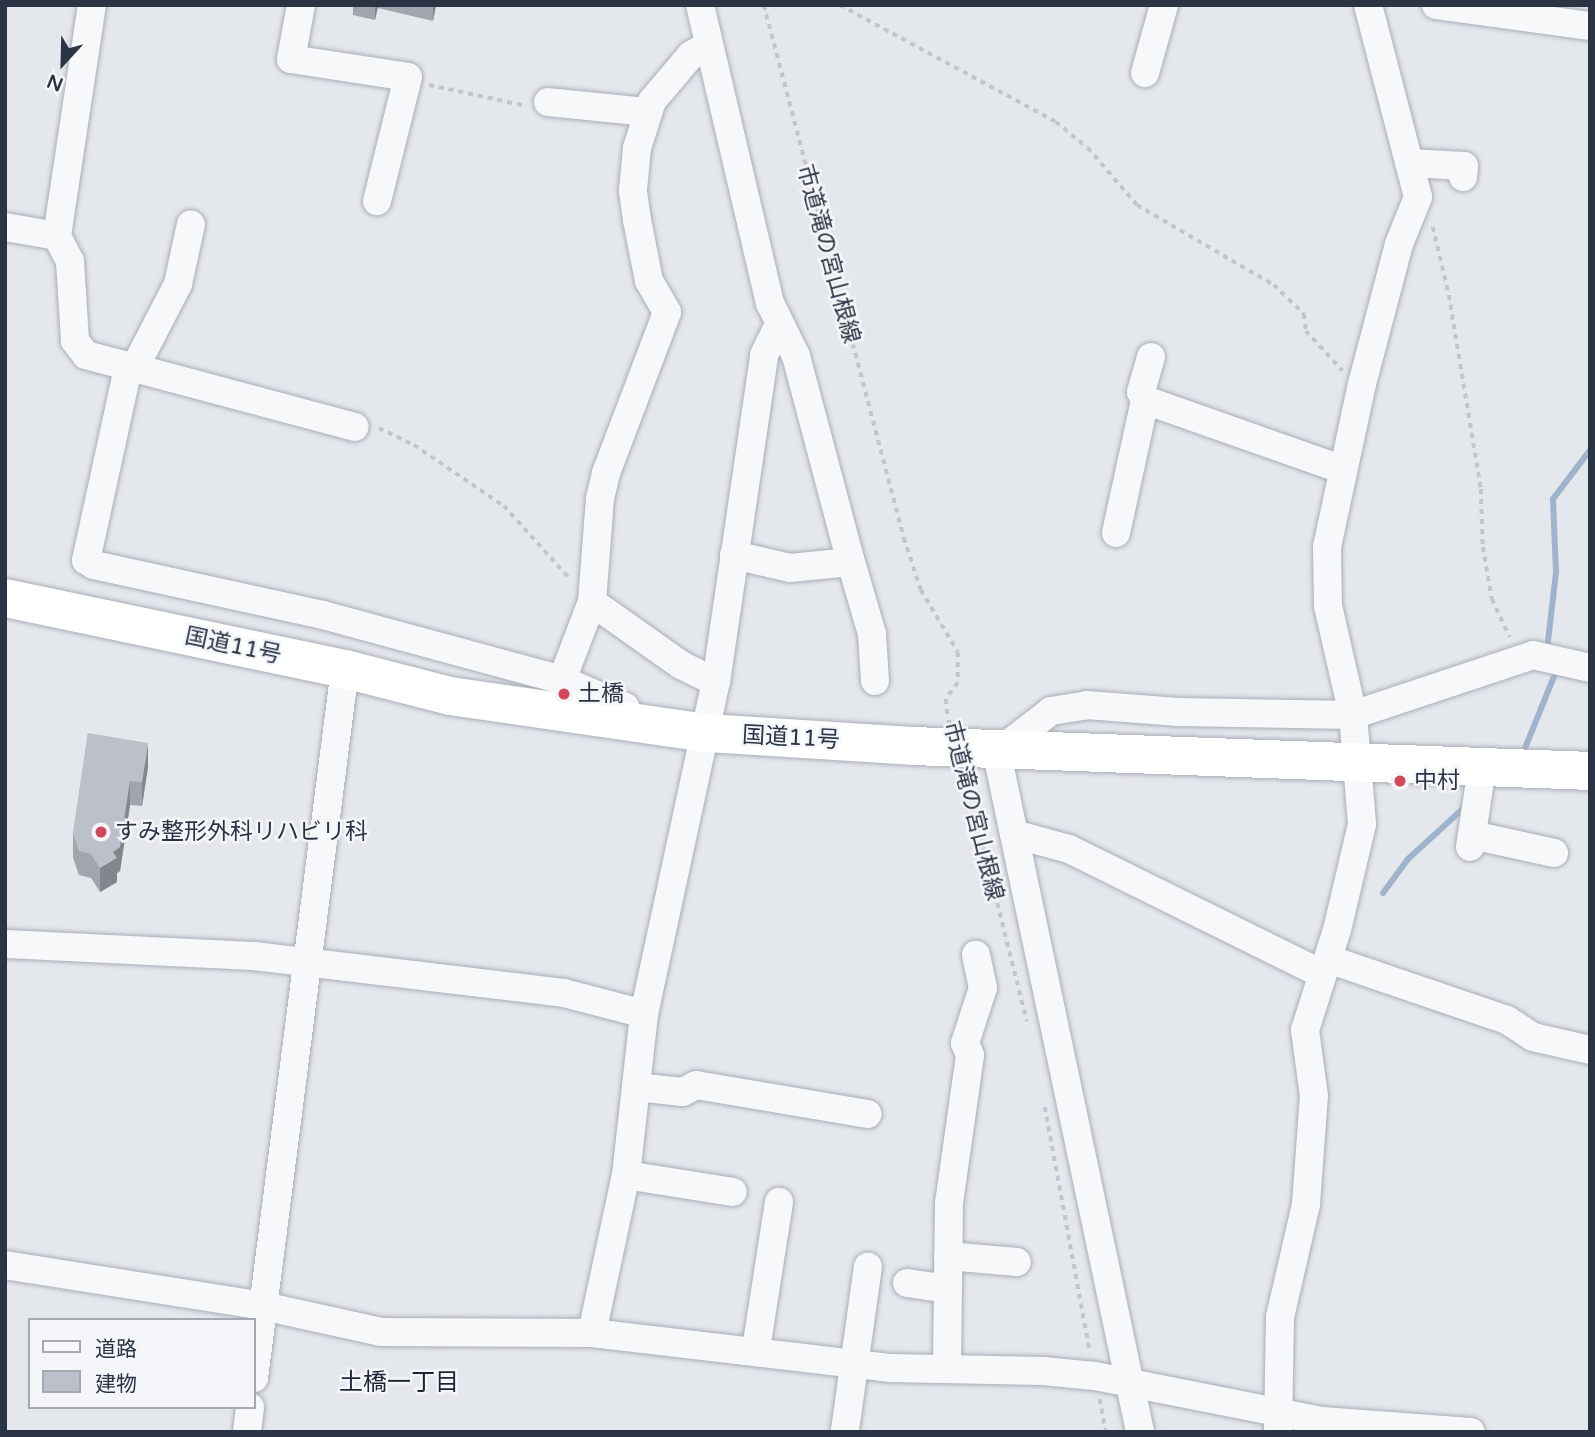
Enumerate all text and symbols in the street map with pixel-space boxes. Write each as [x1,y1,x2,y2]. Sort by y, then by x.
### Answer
north arrow [28,28,98,98]
text: N [44,69,66,96]
street label: 市道滝の宮山根線 [791,162,865,346]
street label: 国道11号 [182,622,284,670]
place label: 土橋 [578,680,624,708]
marker: 土橋 [556,686,572,702]
street label: 市道滝の宮山根線 [937,718,1009,904]
street label: 国道11号 [741,722,841,754]
place label: 中村 [1414,767,1460,795]
marker: 中村 [1392,773,1408,789]
place label: すみ整形外科リハビリ科 [115,818,368,846]
marker: すみ整形外科リハビリ科 [93,824,109,840]
legend [28,1318,256,1409]
text: 道路 [95,1337,137,1362]
district label: 土橋一丁目 [339,1369,459,1397]
text: 建物 [95,1372,137,1397]

